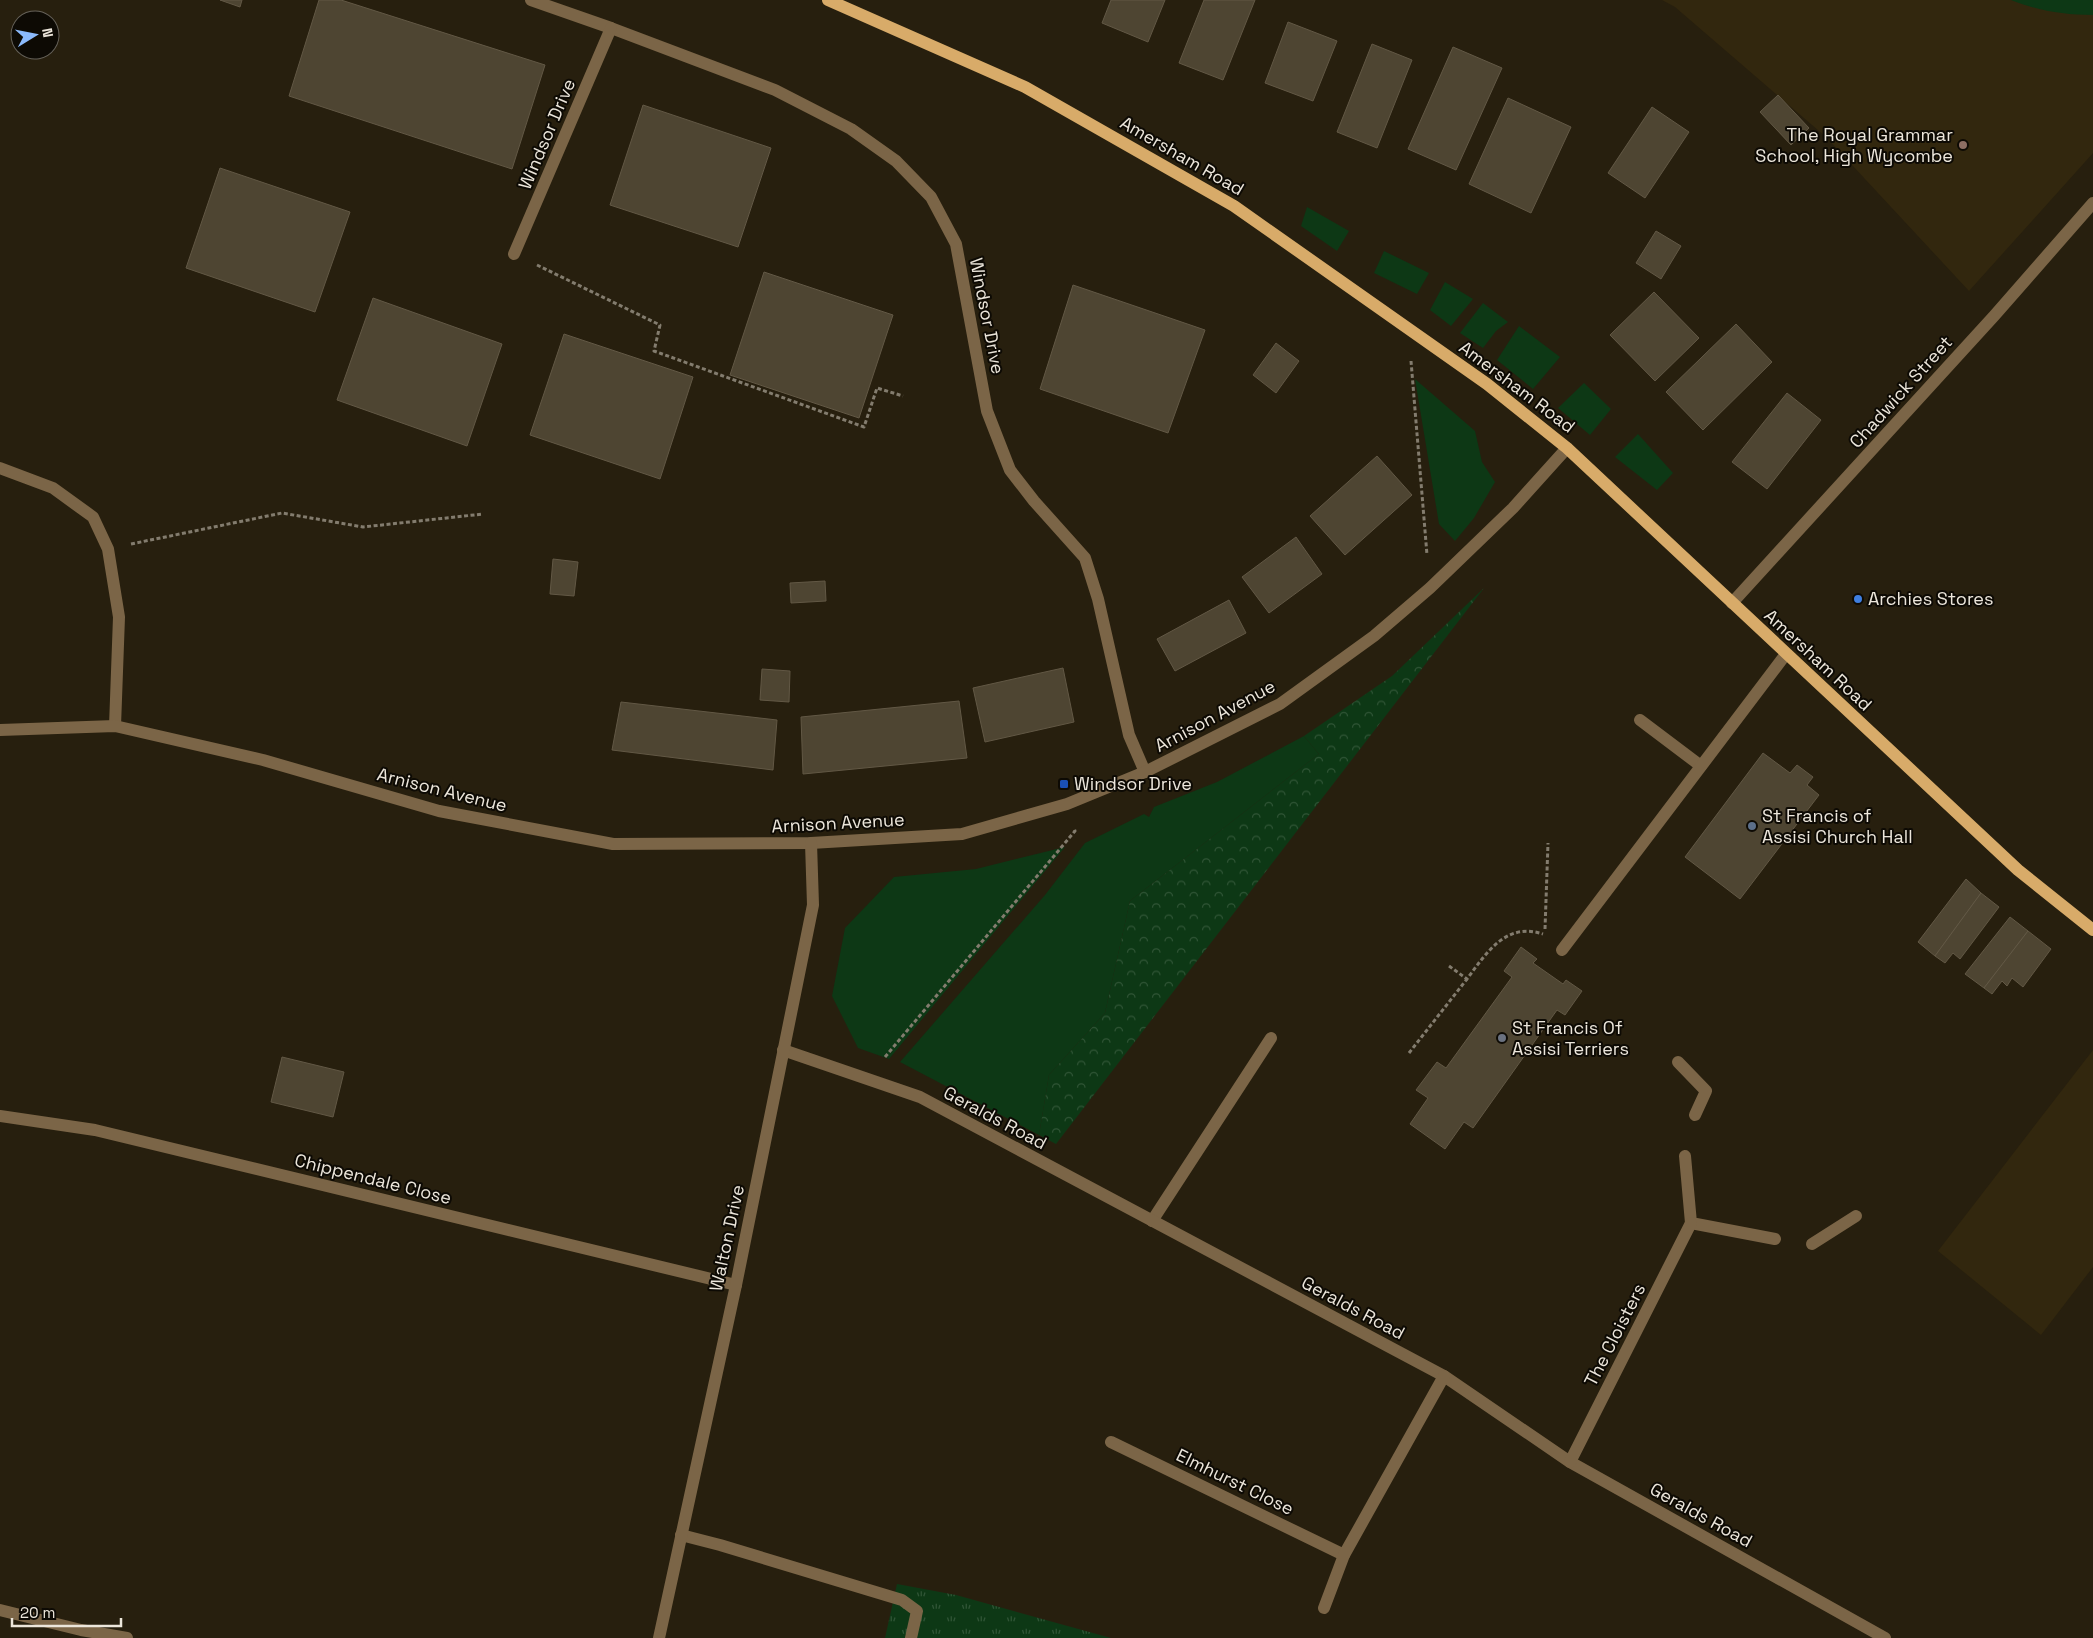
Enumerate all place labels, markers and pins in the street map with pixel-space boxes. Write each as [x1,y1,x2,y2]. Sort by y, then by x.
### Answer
place label: The Royal Grammar School, High Wycombe [1755,123,1953,167]
marker: The Royal Grammar School, High Wycombe [1957,139,1969,151]
place label: Archies Stores [1868,587,1993,610]
marker: Archies Stores [1852,593,1864,605]
place label: Windsor Drive [1074,772,1192,795]
marker: Windsor Drive [1058,778,1070,790]
place label: St Francis of Assisi Church Hall [1762,804,1913,848]
marker: St Francis of Assisi Church Hall [1746,820,1758,832]
place label: St Francis Of Assisi Terriers [1512,1016,1629,1060]
marker: St Francis Of Assisi Terriers [1496,1032,1508,1044]

